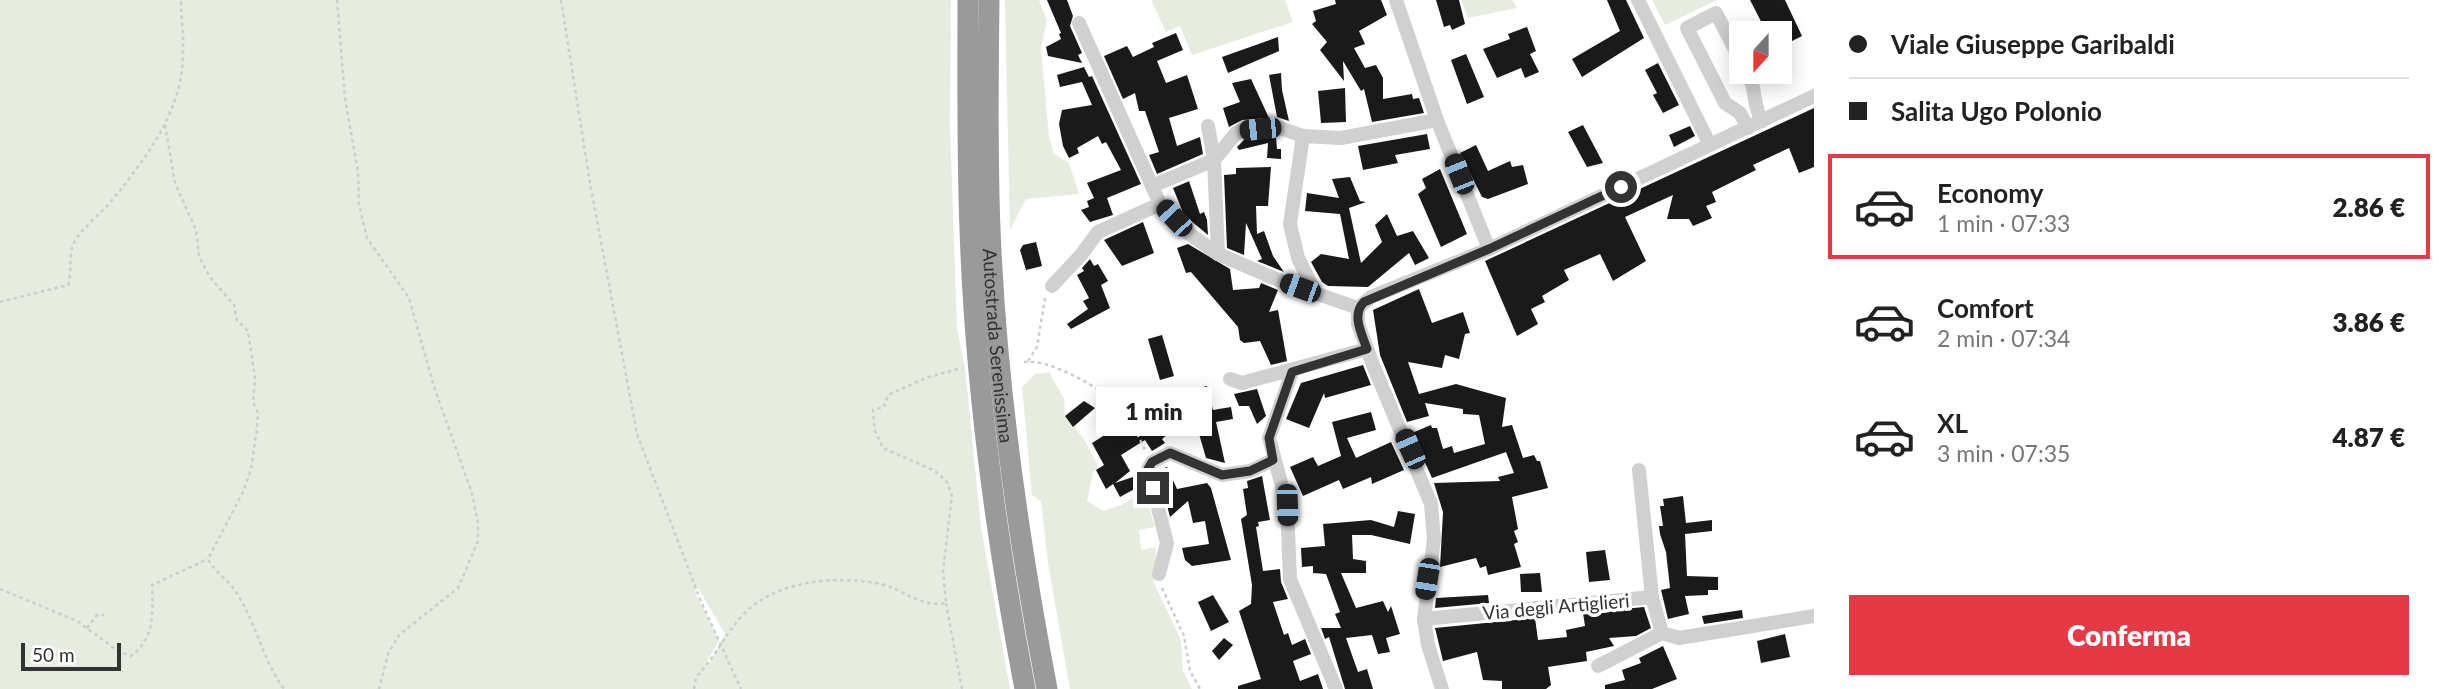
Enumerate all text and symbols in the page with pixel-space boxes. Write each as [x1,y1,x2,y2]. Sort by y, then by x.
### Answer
north arrow [1729,21,1792,84]
map controls [1729,21,1792,84]
text: Viale Giuseppe Garibaldi [1891,28,2175,60]
text: Salita Ugo Polonio [1891,95,2102,127]
car [1239,116,1282,142]
car [1442,151,1477,197]
route start [1605,171,1637,203]
icon: car [1853,175,1916,238]
text: Economy [1937,177,2043,209]
text: 2.86 € [2332,191,2405,223]
car [1152,195,1197,241]
text: 1 min · 07:33 [1937,209,2070,237]
street label: Autostrada Serenissima [979,248,1019,444]
car [1277,271,1324,305]
icon: car [1853,290,1916,353]
text: Comfort [1937,292,2034,324]
text: 3.86 € [2332,306,2405,338]
text: 2 min · 07:34 [1937,324,2070,352]
callout: 1 min [1095,386,1211,435]
text: 1 min [1125,397,1183,425]
icon: car [1853,405,1916,468]
text: XL [1937,407,1968,439]
text: 4.87 € [2332,421,2405,453]
car [1392,426,1429,472]
text: 3 min · 07:35 [1937,439,2070,467]
route end [1137,472,1169,504]
car [1276,484,1299,526]
car [1414,557,1441,601]
street label: Via degli Artiglieri [1482,588,1630,624]
button: Conferma [1849,595,2409,675]
scale bar [21,640,121,672]
text: 50 m [32,643,75,666]

